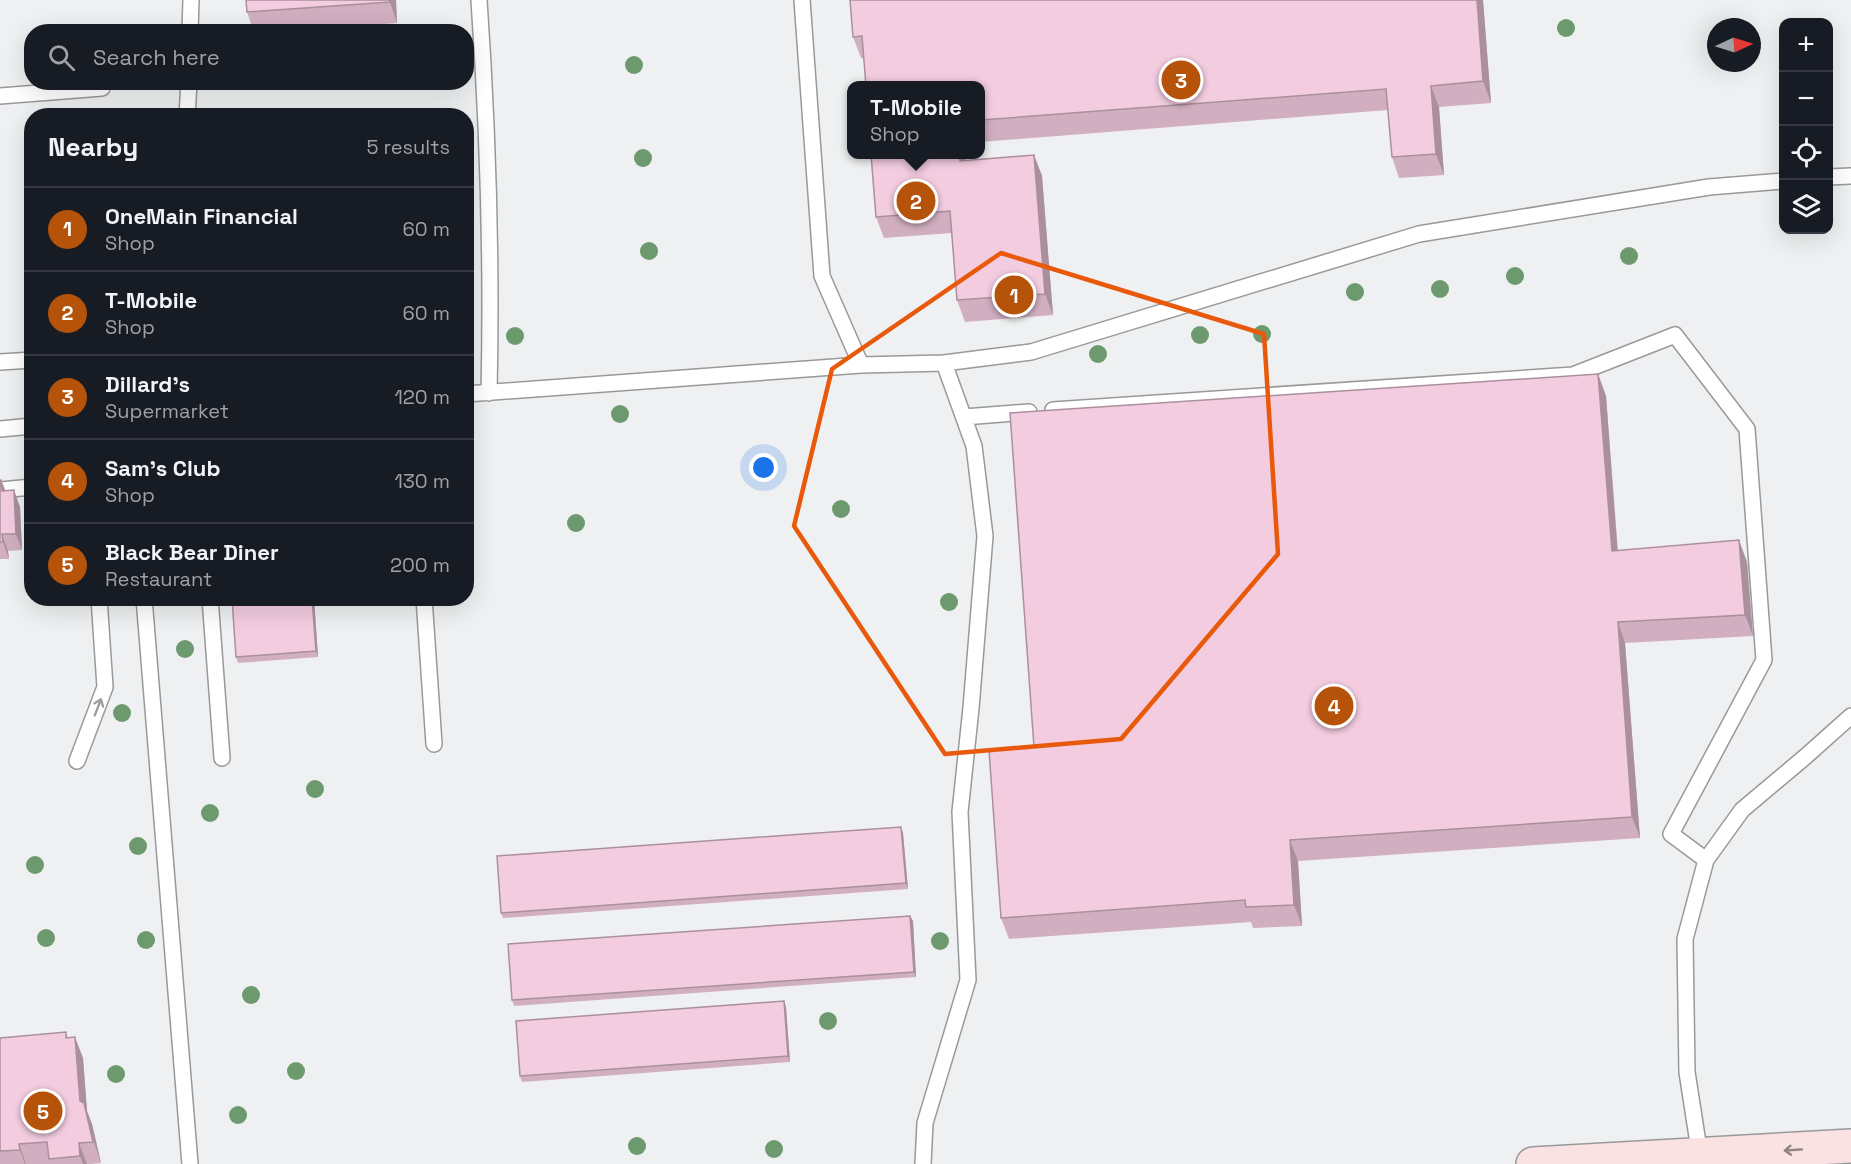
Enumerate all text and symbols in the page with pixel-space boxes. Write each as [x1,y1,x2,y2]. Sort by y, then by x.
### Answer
north arrow [1707,18,1761,72]
map controls [1779,18,1833,234]
button: + [1779,18,1833,72]
search box [24,24,474,90]
icon: search [45,41,78,74]
text: Search here [93,43,220,71]
pin: 3 [1162,58,1200,103]
button: − [1779,72,1833,126]
popup [847,81,985,159]
text: T-Mobile [870,93,962,121]
text: Shop [870,121,920,147]
button: locate [1779,126,1833,180]
text: Nearby [48,130,138,164]
text: 5 results [366,134,450,160]
pin: 2 [896,178,936,224]
button: layers [1779,180,1833,234]
text: OneMain Financial [105,202,298,230]
text: 1 [63,216,72,242]
text: 60 m [403,216,450,242]
text: Shop [105,230,155,256]
pin: 1 [994,272,1034,318]
text: T-Mobile [105,286,197,314]
text: 2 [62,300,73,326]
text: 60 m [403,300,450,326]
text: Shop [105,314,155,340]
text: Dillard's [105,370,190,398]
text: 3 [61,384,74,410]
text: 120 m [394,384,450,410]
text: Supermarket [105,398,229,424]
your location [749,453,778,482]
text: Sam's Club [105,454,220,482]
text: 4 [61,468,74,494]
text: 130 m [394,468,450,494]
text: Shop [105,482,155,508]
text: Black Bear Diner [105,538,279,566]
text: 5 [62,552,74,578]
text: 200 m [390,552,450,578]
text: Restaurant [105,566,212,592]
pin: 4 [1314,684,1354,728]
one-way arrow [93,698,104,716]
pin: 5 [24,1088,63,1134]
one-way arrow [1783,1145,1803,1156]

